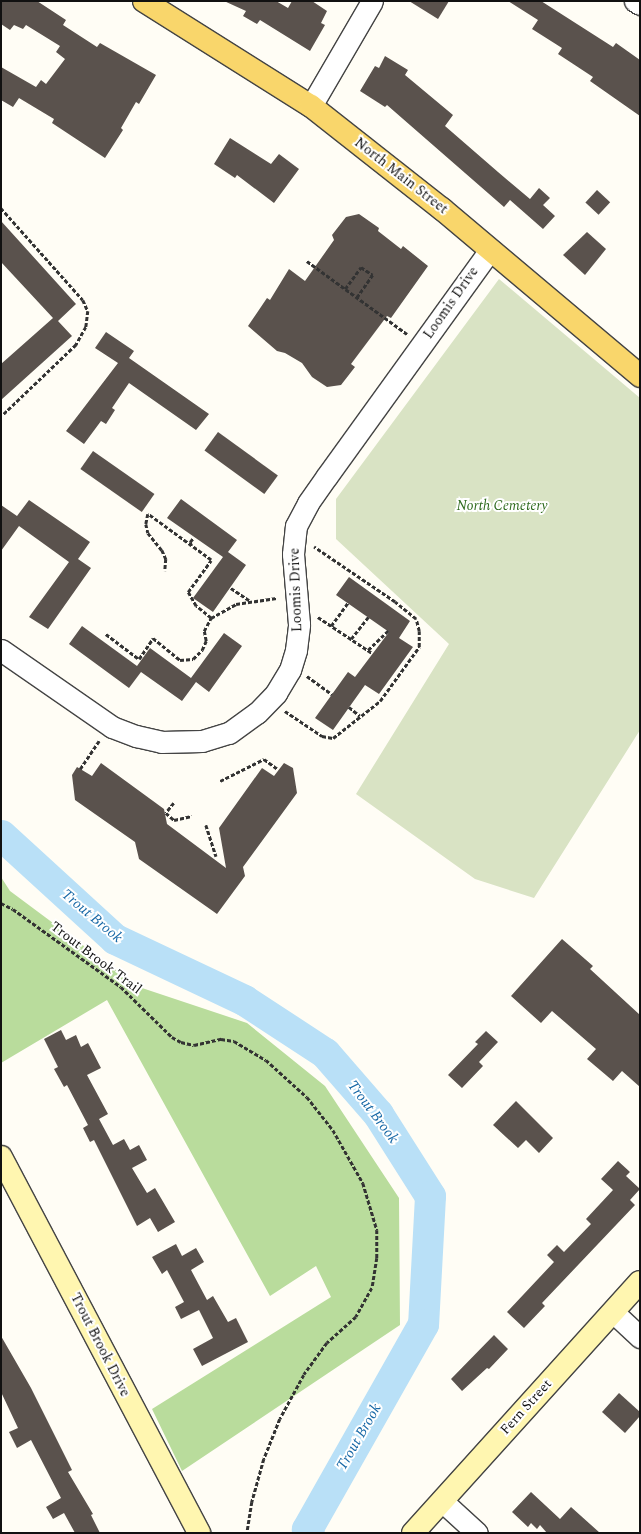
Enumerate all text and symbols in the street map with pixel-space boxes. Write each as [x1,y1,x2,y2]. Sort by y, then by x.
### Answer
street label: North Main Street [351,134,451,218]
street label: Loomis Drive [420,264,482,342]
park label: North Cemetery [456,498,548,514]
street label: Loomis Drive [286,548,306,632]
water label: Trout Brook [58,885,126,947]
street label: Trout Brook Trail [47,918,145,998]
water label: Trout Brook [343,1077,403,1147]
street label: Trout Brook Drive [67,1290,133,1400]
street label: Fern Street [497,1376,555,1438]
water label: Trout Brook [333,1400,385,1474]

